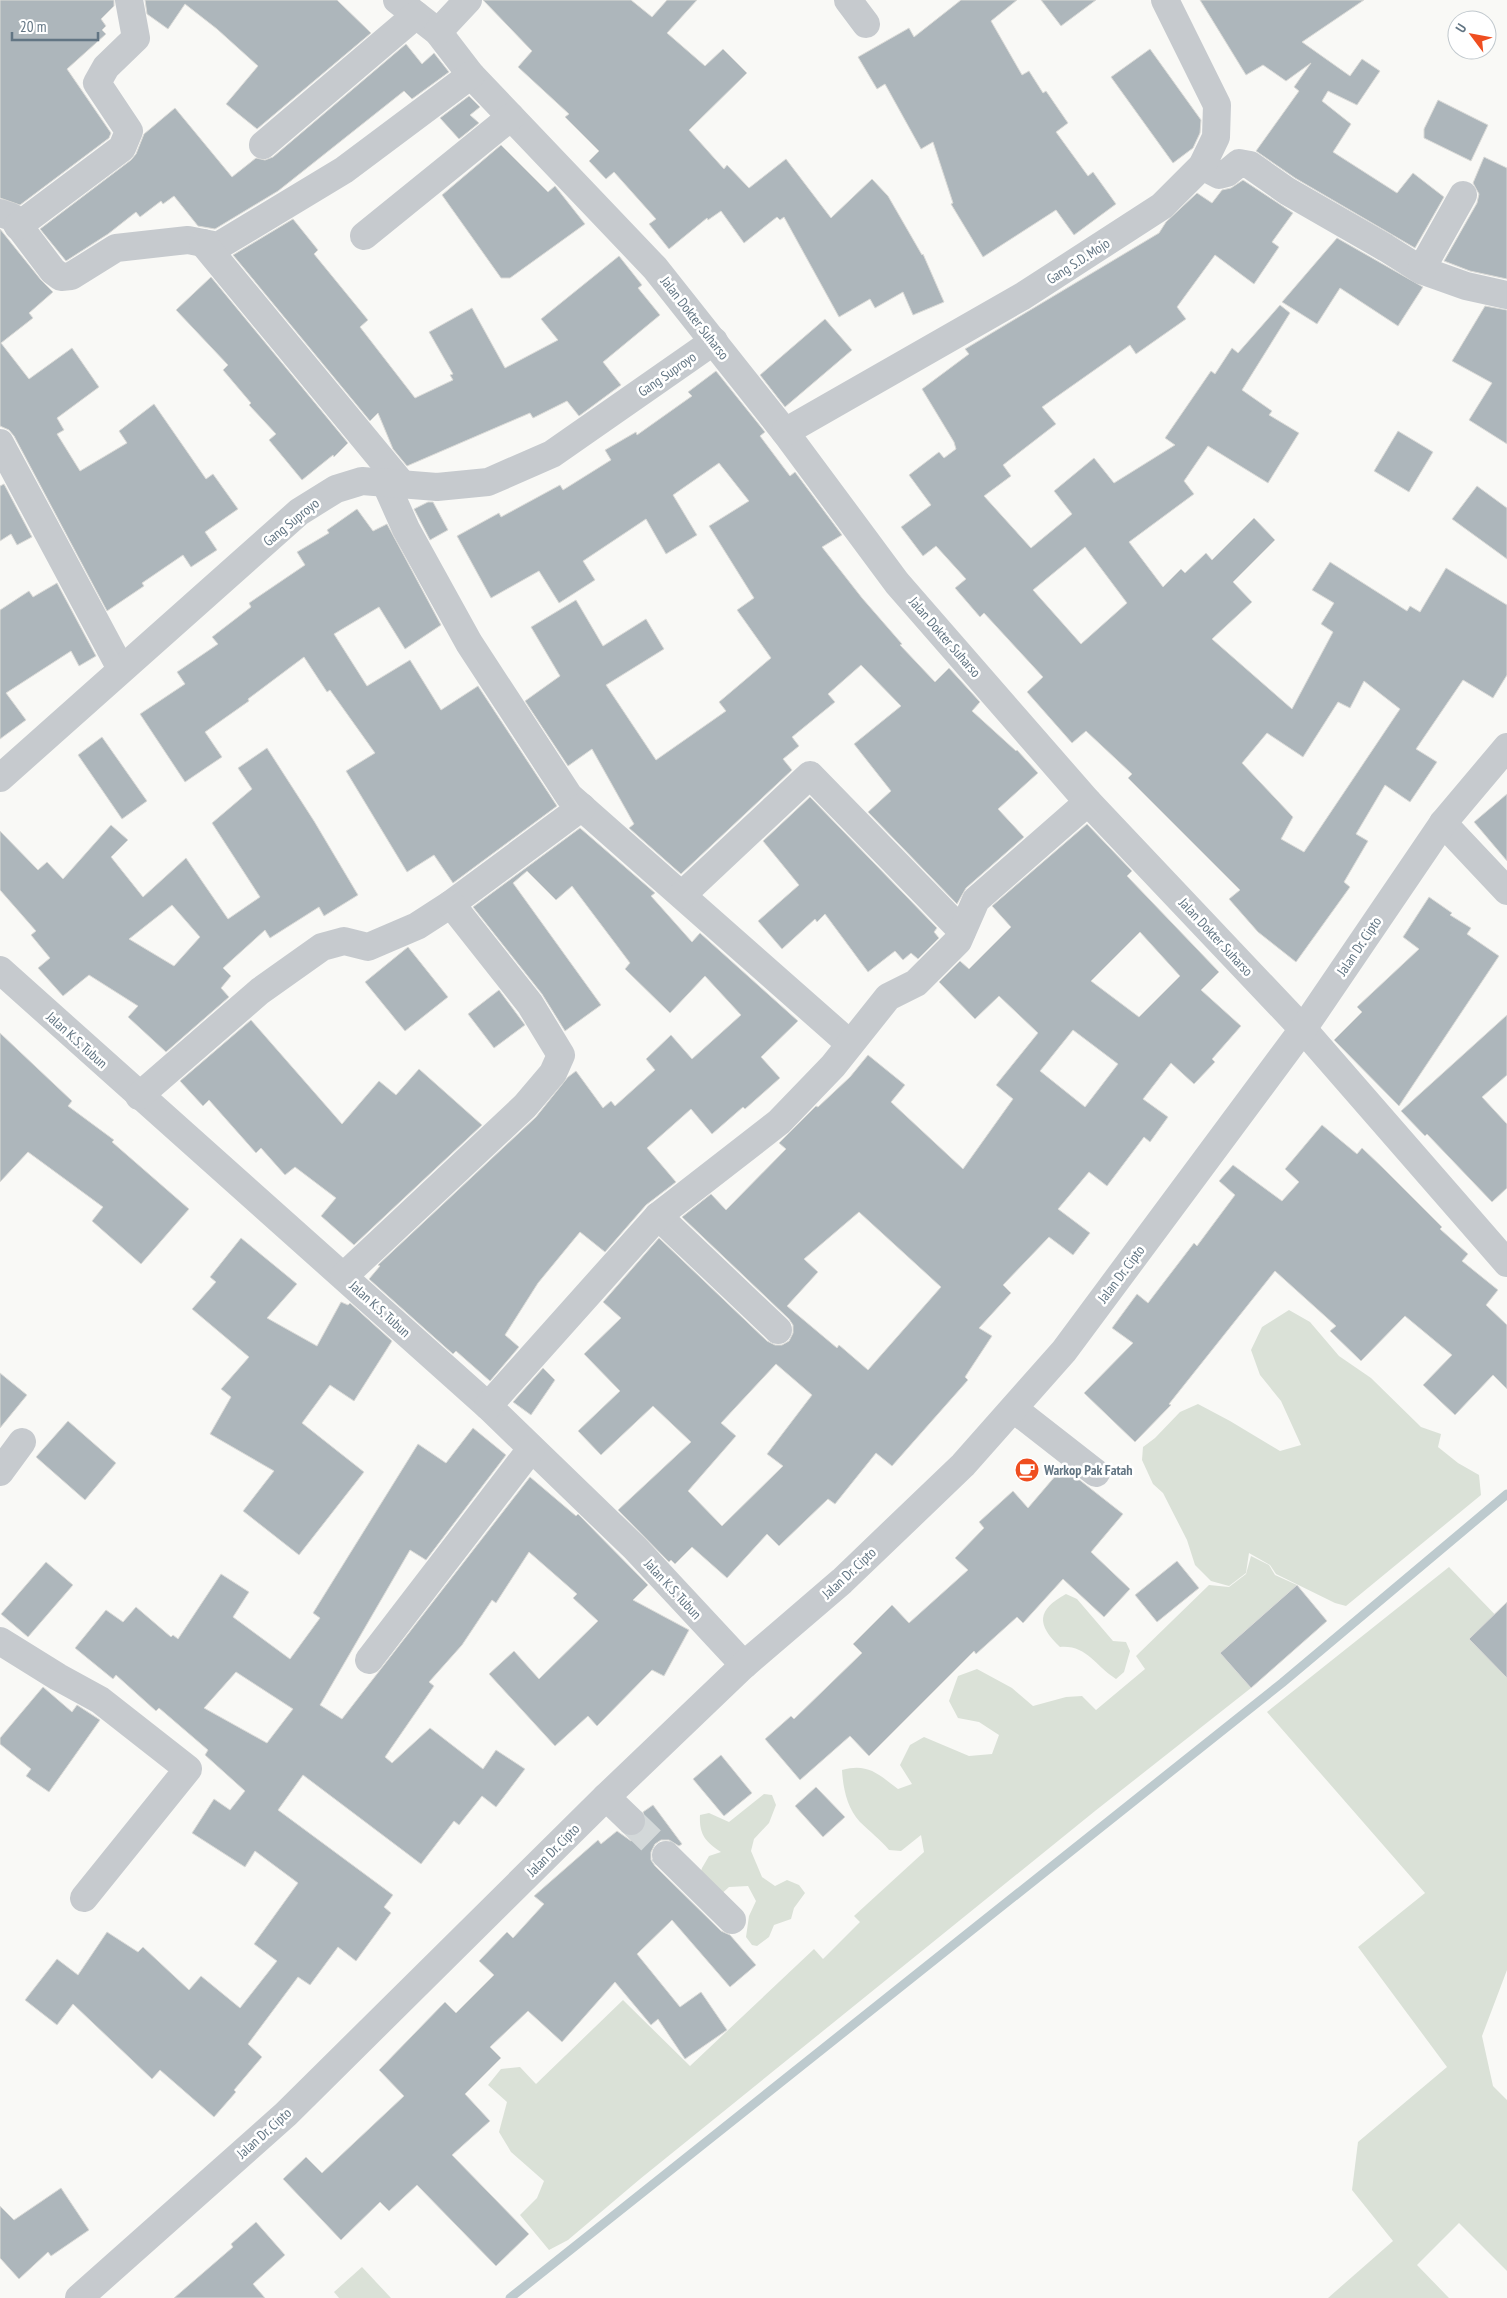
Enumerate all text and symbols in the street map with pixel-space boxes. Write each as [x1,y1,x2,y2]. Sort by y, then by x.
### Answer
scale bar [12,10,99,42]
north arrow [1447,10,1497,60]
text: 20 m [20,17,46,36]
text: U [1451,20,1471,36]
street label: Gang S.D. Mojo [1043,234,1113,288]
street label: Jalan Dokter Suharso [656,272,733,363]
street label: Gang Suproyo [634,347,700,401]
street label: Gang Suproyo [259,494,323,550]
street label: Jalan Dokter Suharso [905,592,985,681]
street label: Jalan Dokter Suharso [1174,893,1257,980]
street label: Jalan Dr. Cipto [1332,913,1385,980]
street label: Jalan K.S. Tubun [42,1007,111,1072]
street label: Jalan Dr. Cipto [1093,1242,1148,1307]
street label: Jalan K.S. Tubun [345,1276,414,1341]
cafe icon: Warkop Pak Fatah [1014,1457,1040,1483]
place label: Warkop Pak Fatah [1043,1461,1133,1479]
street label: Jalan Dr. Cipto [818,1543,880,1603]
street label: Jalan K.S. Tubun [640,1554,705,1623]
street label: Jalan Dr. Cipto [522,1820,583,1881]
street label: Jalan Dr. Cipto [232,2104,295,2163]

